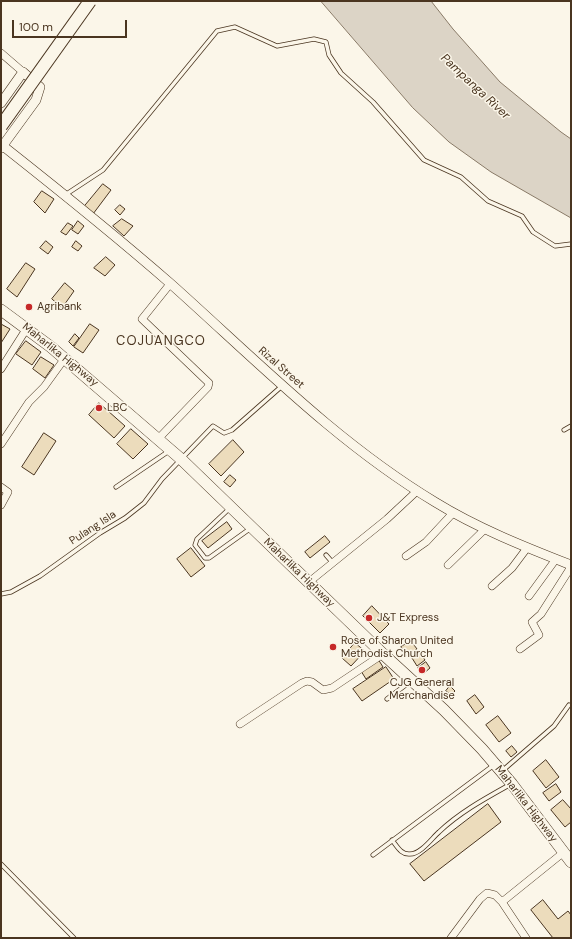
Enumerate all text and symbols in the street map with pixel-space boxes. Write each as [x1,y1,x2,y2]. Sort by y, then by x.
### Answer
scale bar [14,12,129,38]
text: 100 m [19,19,53,35]
water label: Pampanga River [437,51,513,123]
place label: Agribank [37,300,82,314]
marker: Agribank [24,302,34,312]
street label: Maharlika Highway [19,320,101,390]
district label: COJUANGCO [116,334,206,350]
street label: Rizal Street [255,344,307,392]
place label: LBC [107,401,127,415]
marker: LBC [94,403,104,413]
street label: Pulang Isla [67,508,119,548]
street label: Maharlika Highway [261,536,337,610]
place label: J&T Express [377,611,439,625]
marker: J&T Express [364,613,374,623]
place label: Rose of Sharon United Methodist Church [341,634,453,660]
marker: Rose of Sharon United Methodist Church [328,642,338,652]
marker: CJG General Merchandise [417,665,427,675]
place label: CJG General Merchandise [389,676,455,702]
street label: Maharlika Highway [492,763,560,845]

